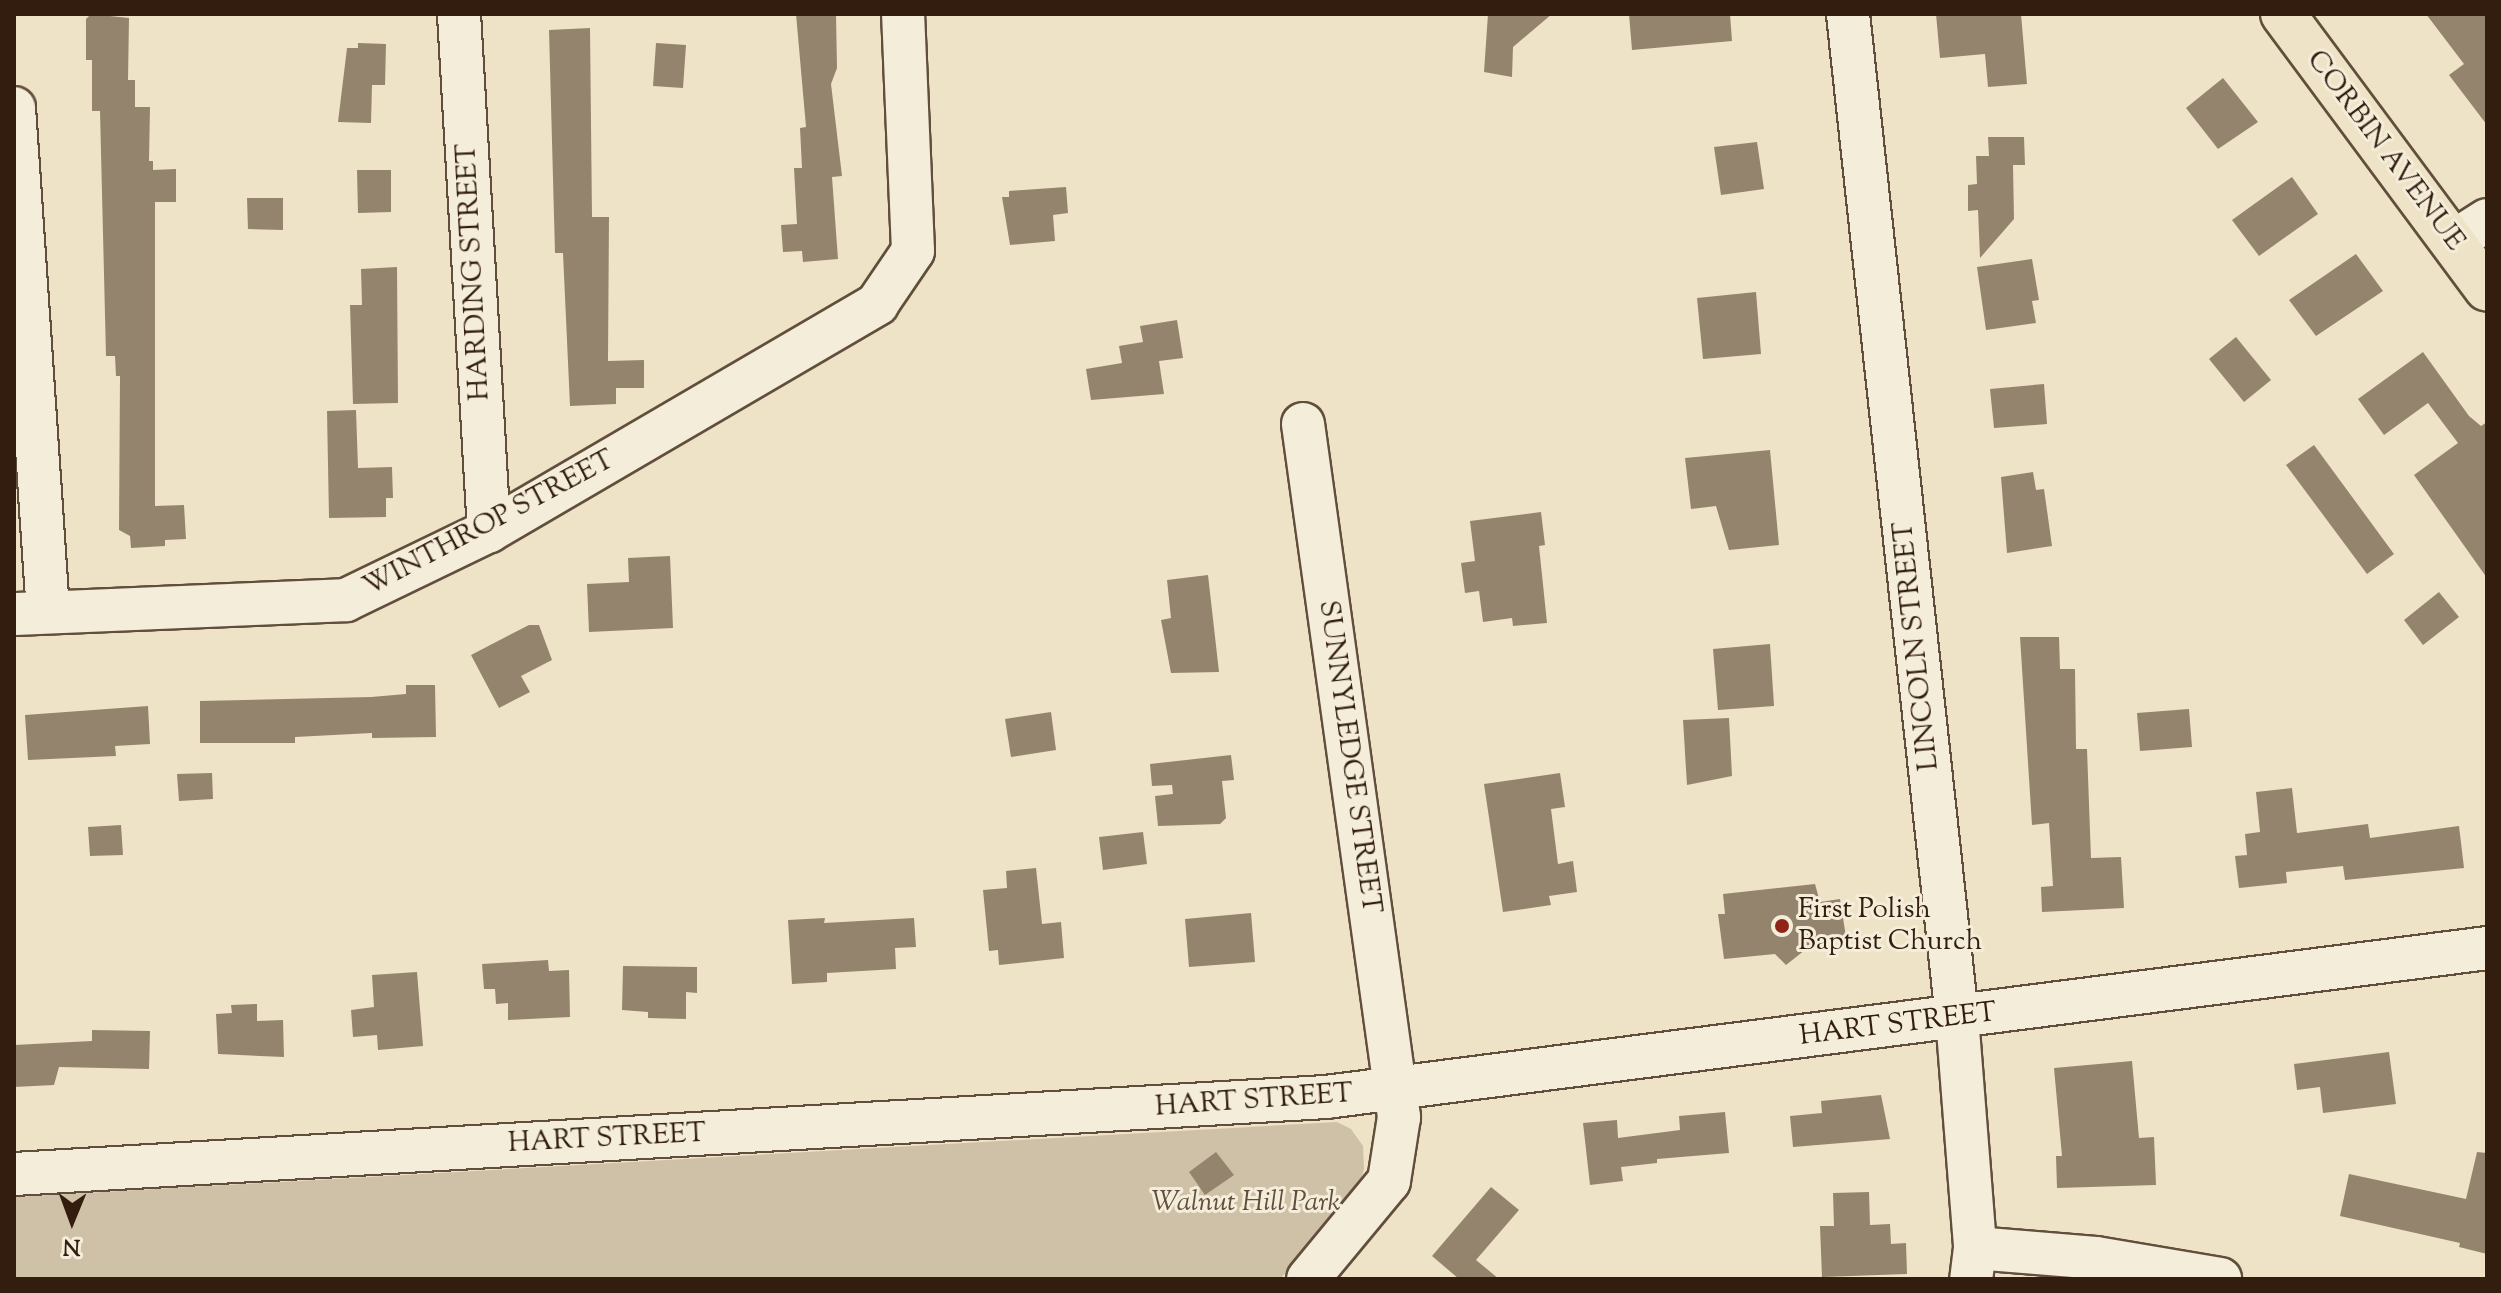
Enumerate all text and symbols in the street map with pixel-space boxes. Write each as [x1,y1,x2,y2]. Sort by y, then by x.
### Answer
street label: CORBIN AVENUE [2299,44,2471,258]
street label: HARDING STREET [450,143,498,401]
street label: WINTHROP STREET [358,444,620,604]
street label: LINCOLN STREET [1887,520,1947,772]
street label: SUNNYLEDGE STREET [1310,598,1388,916]
place label: First Polish Baptist Church [1798,893,1982,959]
marker: First Polish Baptist Church [1773,917,1791,935]
street label: HART STREET [1798,996,1998,1054]
street label: HART STREET [1154,1077,1354,1125]
street label: HART STREET [507,1117,707,1161]
north arrow [32,1181,112,1261]
park label: Walnut Hill Park [1152,1186,1340,1220]
text: N [63,1229,81,1261]

